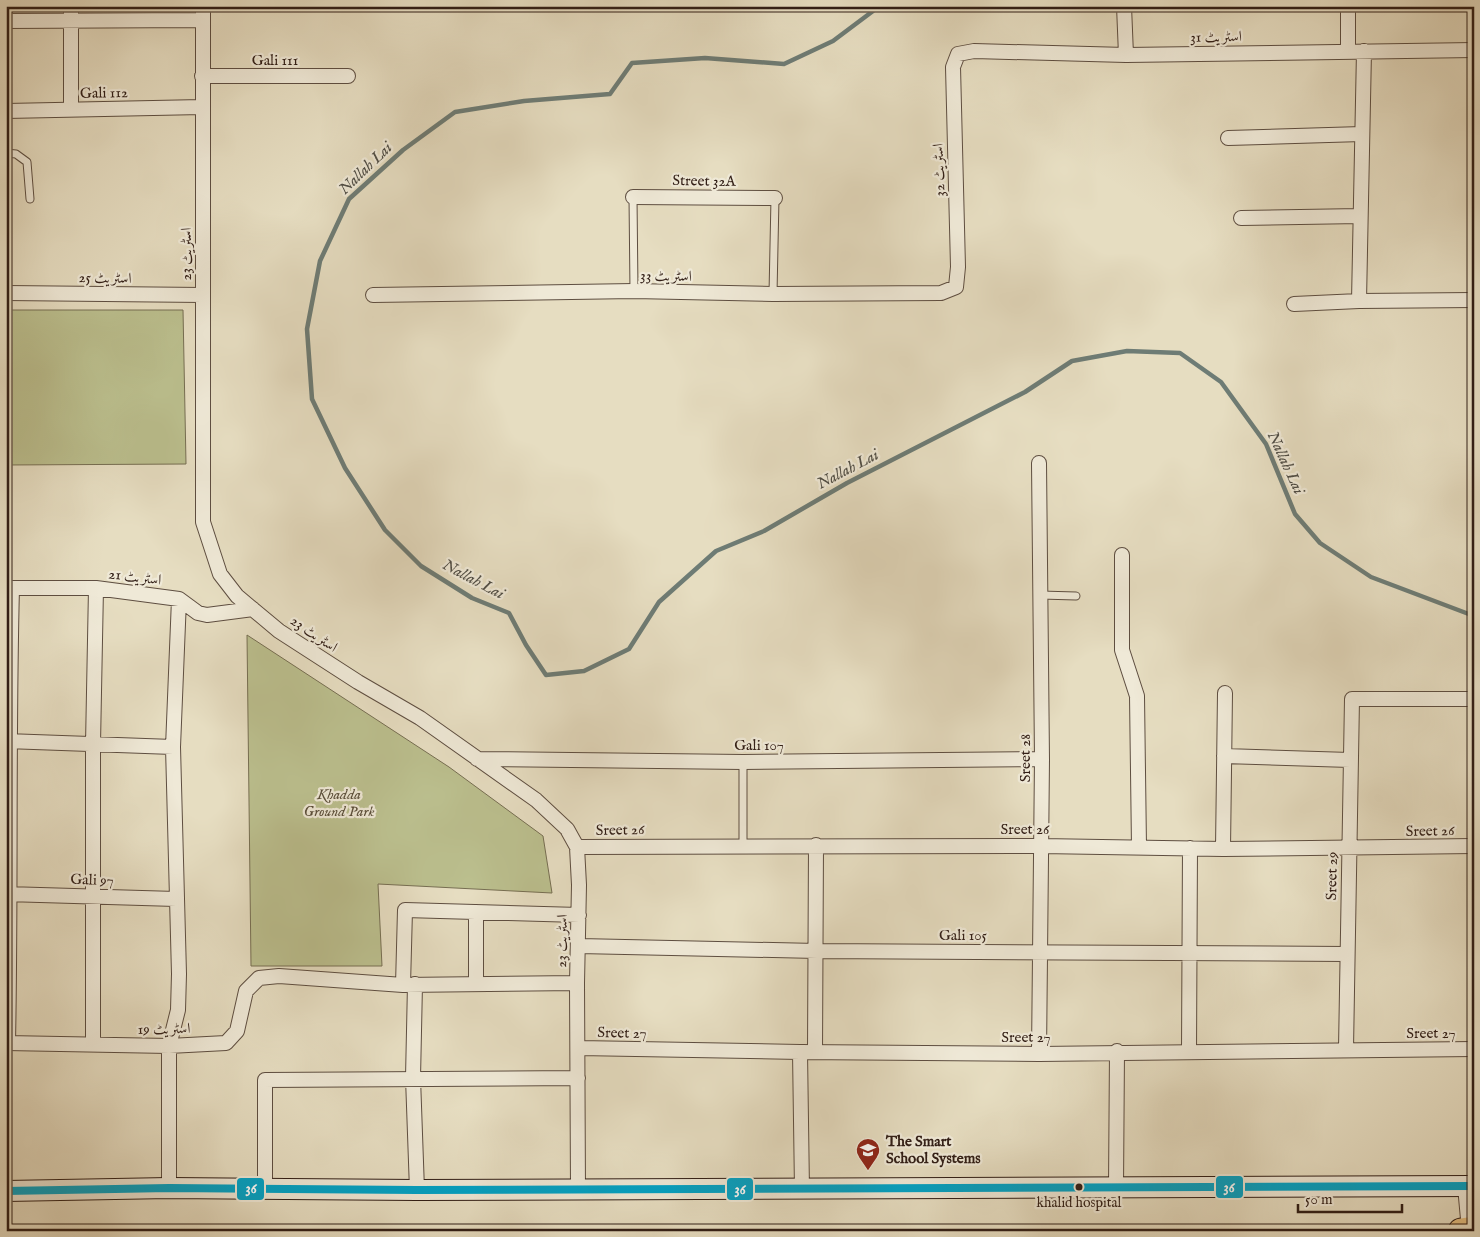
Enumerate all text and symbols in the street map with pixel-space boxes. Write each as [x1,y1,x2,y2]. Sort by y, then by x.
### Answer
street label: اسٹریٹ 31 [1190,27,1242,47]
street label: Gali 111 [252,51,298,70]
street label: Gali 112 [80,83,128,103]
water label: Nallah Lai [335,138,398,199]
street label: اسٹریٹ 32 [929,143,949,197]
street label: Street 32A [672,171,737,191]
street label: اسٹریٹ 23 [177,227,196,281]
street label: اسٹریٹ 33 [640,266,692,286]
street label: اسٹریٹ 25 [78,268,132,288]
water label: Nallah Lai [1262,428,1309,499]
water label: Nallah Lai [814,445,884,495]
water label: Nallah Lai [439,555,509,605]
street label: اسٹریٹ 21 [107,564,163,590]
street label: اسٹریٹ 23 [287,611,341,657]
street label: Sreet 28 [1016,734,1035,782]
street label: Gali 107 [734,736,784,755]
park label: Khadda Ground Park [304,785,374,821]
street label: Sreet 26 [595,820,645,840]
street label: Sreet 26 [1001,820,1050,839]
street label: Sreet 26 [1405,821,1455,841]
street label: Sreet 29 [1322,851,1342,901]
street label: Gali 97 [70,870,114,890]
street label: اسٹریٹ 23 [552,914,572,968]
street label: Gali 105 [939,926,988,945]
street label: اسٹریٹ 19 [137,1019,191,1039]
street label: Sreet 27 [597,1023,647,1043]
street label: Sreet 27 [1406,1024,1456,1043]
street label: Sreet 27 [1001,1028,1051,1047]
place label: The Smart School Systems [885,1132,981,1168]
school or university icon: The Smart School Systems [855,1137,881,1171]
line badge: 36 [1215,1175,1244,1199]
line badge: 36 [236,1177,265,1201]
line badge: 36 [726,1177,754,1201]
text: 36 [1223,1179,1236,1197]
text: 36 [245,1180,258,1198]
text: 36 [734,1181,747,1199]
marker: khalid hospital [1074,1182,1084,1192]
scale bar [1298,1182,1401,1214]
text: 50 m [1305,1190,1333,1209]
place label: khalid hospital [1037,1194,1122,1212]

